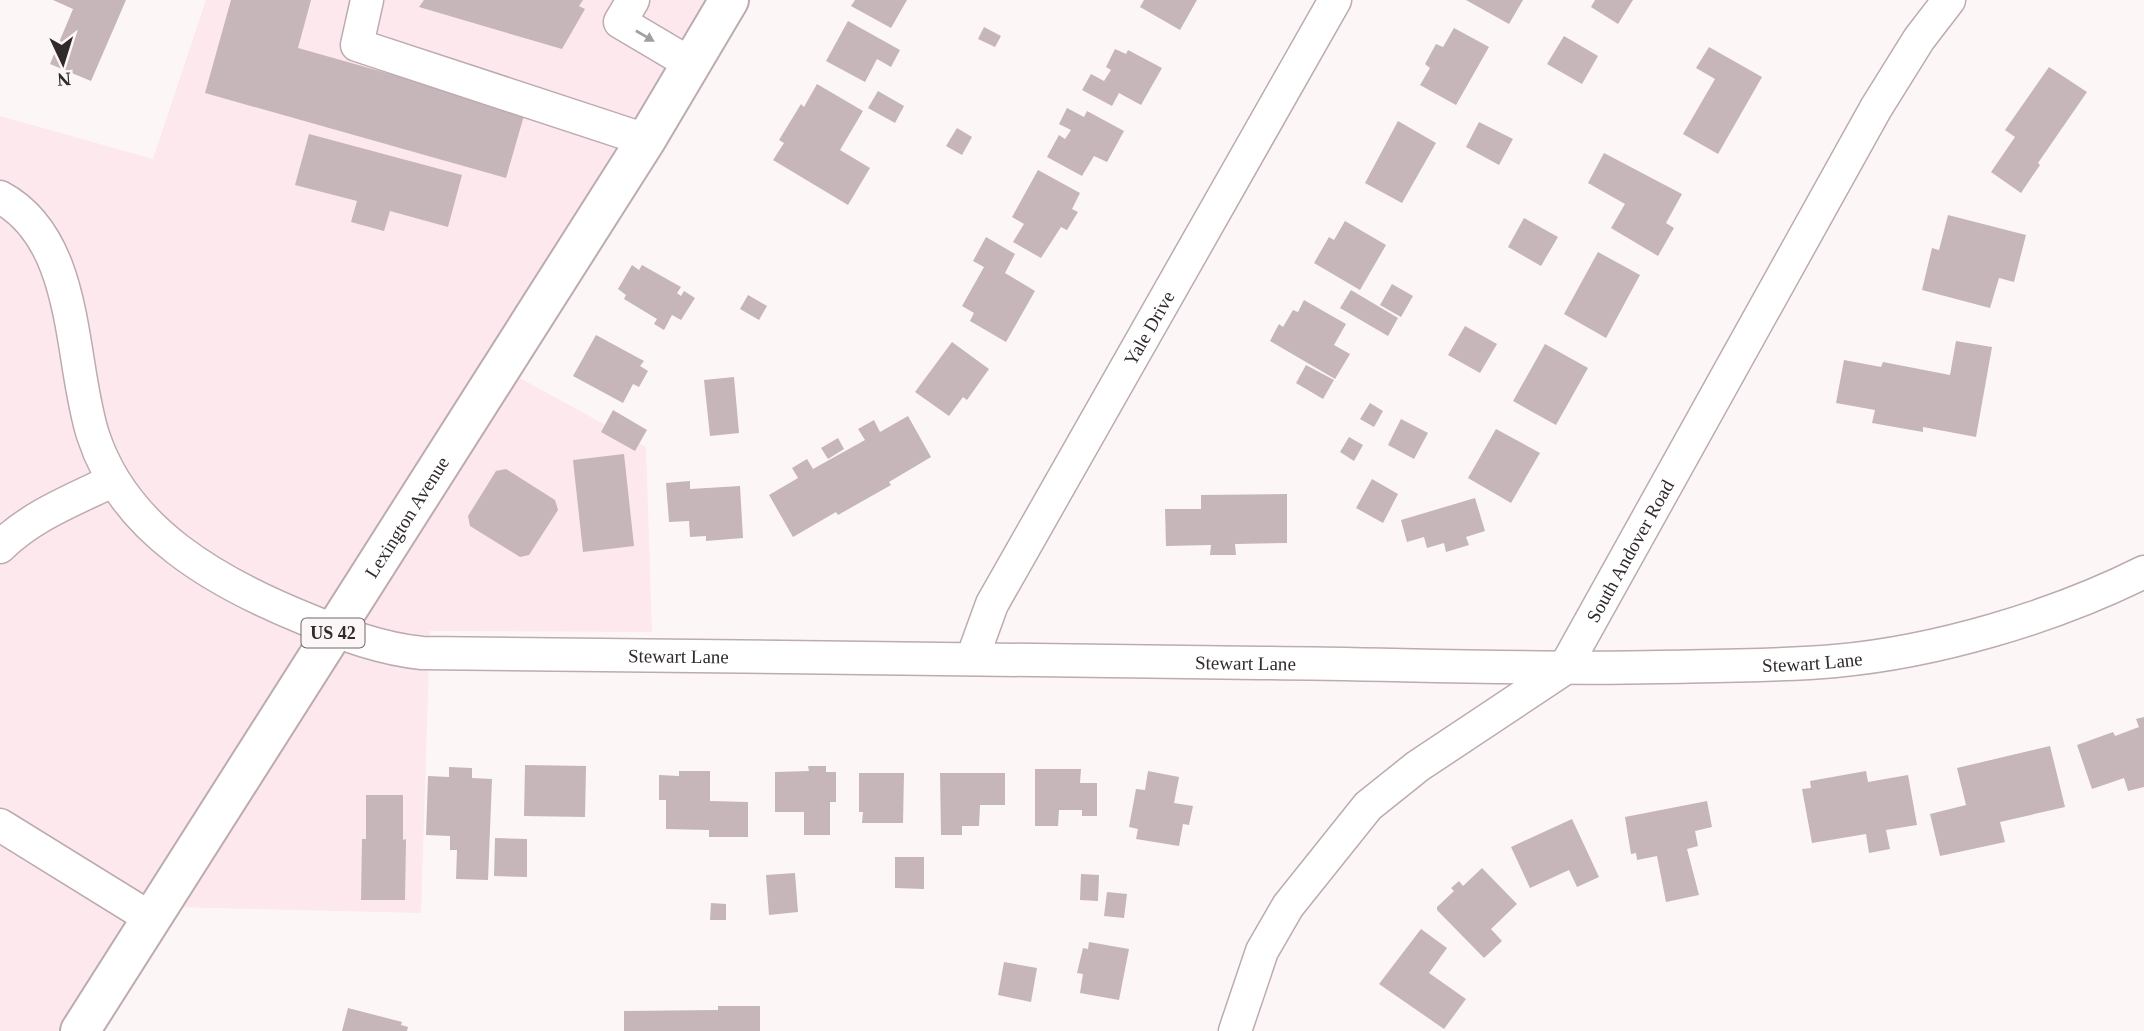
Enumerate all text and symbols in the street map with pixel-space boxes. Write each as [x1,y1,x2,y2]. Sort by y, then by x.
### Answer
north arrow [28,28,98,98]
one-way arrow [635,30,654,42]
text: N [56,69,72,90]
street label: Yale Drive [1120,287,1179,369]
street label: Lexington Avenue [361,453,453,582]
street label: South Andover Road [1582,476,1678,626]
road number: US 42 [302,618,364,648]
street label: Stewart Lane [628,645,729,667]
street label: Stewart Lane [1762,648,1864,676]
street label: Stewart Lane [1195,652,1296,674]

